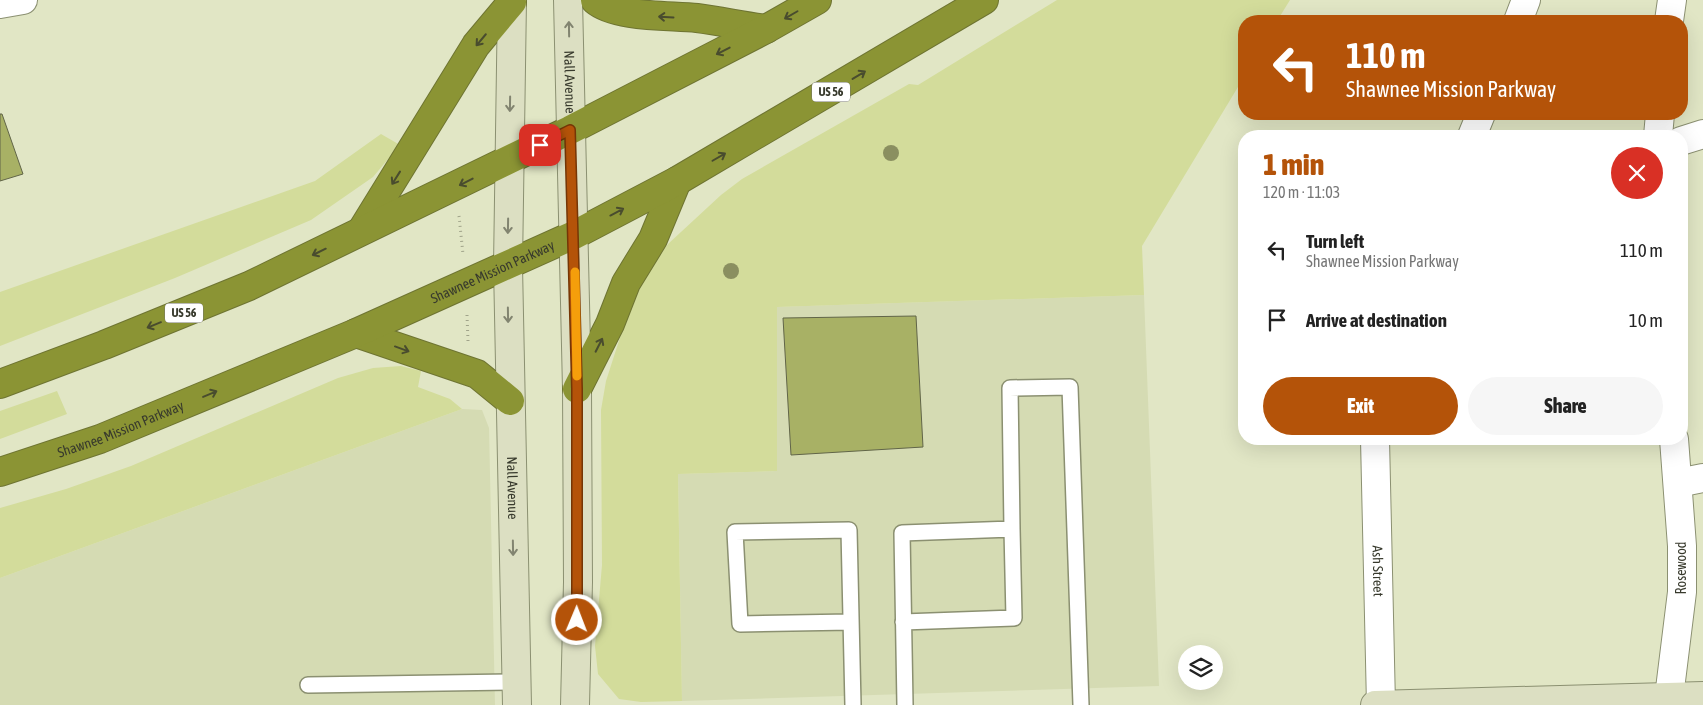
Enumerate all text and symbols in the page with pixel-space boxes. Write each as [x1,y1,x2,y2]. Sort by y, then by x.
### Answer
one-way arrow [785,10,799,20]
one-way arrow [658,13,674,22]
one-way arrow [564,21,574,38]
one-way arrow [475,33,486,46]
icon: left [1263,35,1328,100]
text: 110 m [1346,35,1425,75]
one-way arrow [716,47,731,56]
street label: Nall Avenue [561,50,579,114]
one-way arrow [852,70,866,80]
text: Shawnee Mission Parkway [1346,76,1556,102]
road number: US 56 [812,82,850,101]
one-way arrow [505,95,515,111]
pin [519,124,561,166]
icon: arrive [526,131,554,159]
text: 1 min [1263,147,1324,181]
button: close [1611,147,1663,199]
one-way arrow [711,151,726,161]
one-way arrow [390,171,401,185]
one-way arrow [458,177,473,187]
text: 120 m · 11:03 [1263,183,1340,201]
one-way arrow [609,207,624,216]
one-way arrow [503,218,513,234]
text: Turn left [1306,230,1364,252]
icon: left [1263,236,1291,264]
street label: Shawnee Mission Parkway [428,237,557,306]
text: 110 m [1620,239,1663,261]
one-way arrow [311,247,326,257]
text: Shawnee Mission Parkway [1306,252,1459,270]
road number: US 56 [165,304,203,322]
icon: arrive [1263,306,1291,334]
one-way arrow [504,307,513,323]
text: Arrive at destination [1306,309,1447,331]
text: 10 m [1629,309,1663,331]
one-way arrow [147,321,162,330]
one-way arrow [595,338,604,353]
one-way arrow [394,345,410,354]
button: Exit [1263,377,1458,435]
button: Share [1468,377,1663,435]
one-way arrow [202,388,217,398]
street label: Shawnee Mission Parkway [55,397,186,460]
street label: Nall Avenue [504,456,521,520]
one-way arrow [508,539,518,555]
street label: Rosewood [1673,542,1689,594]
street label: Ash Street [1369,545,1387,597]
position arrow [550,593,602,645]
map controls [1178,645,1223,690]
button: layers [1178,645,1223,690]

